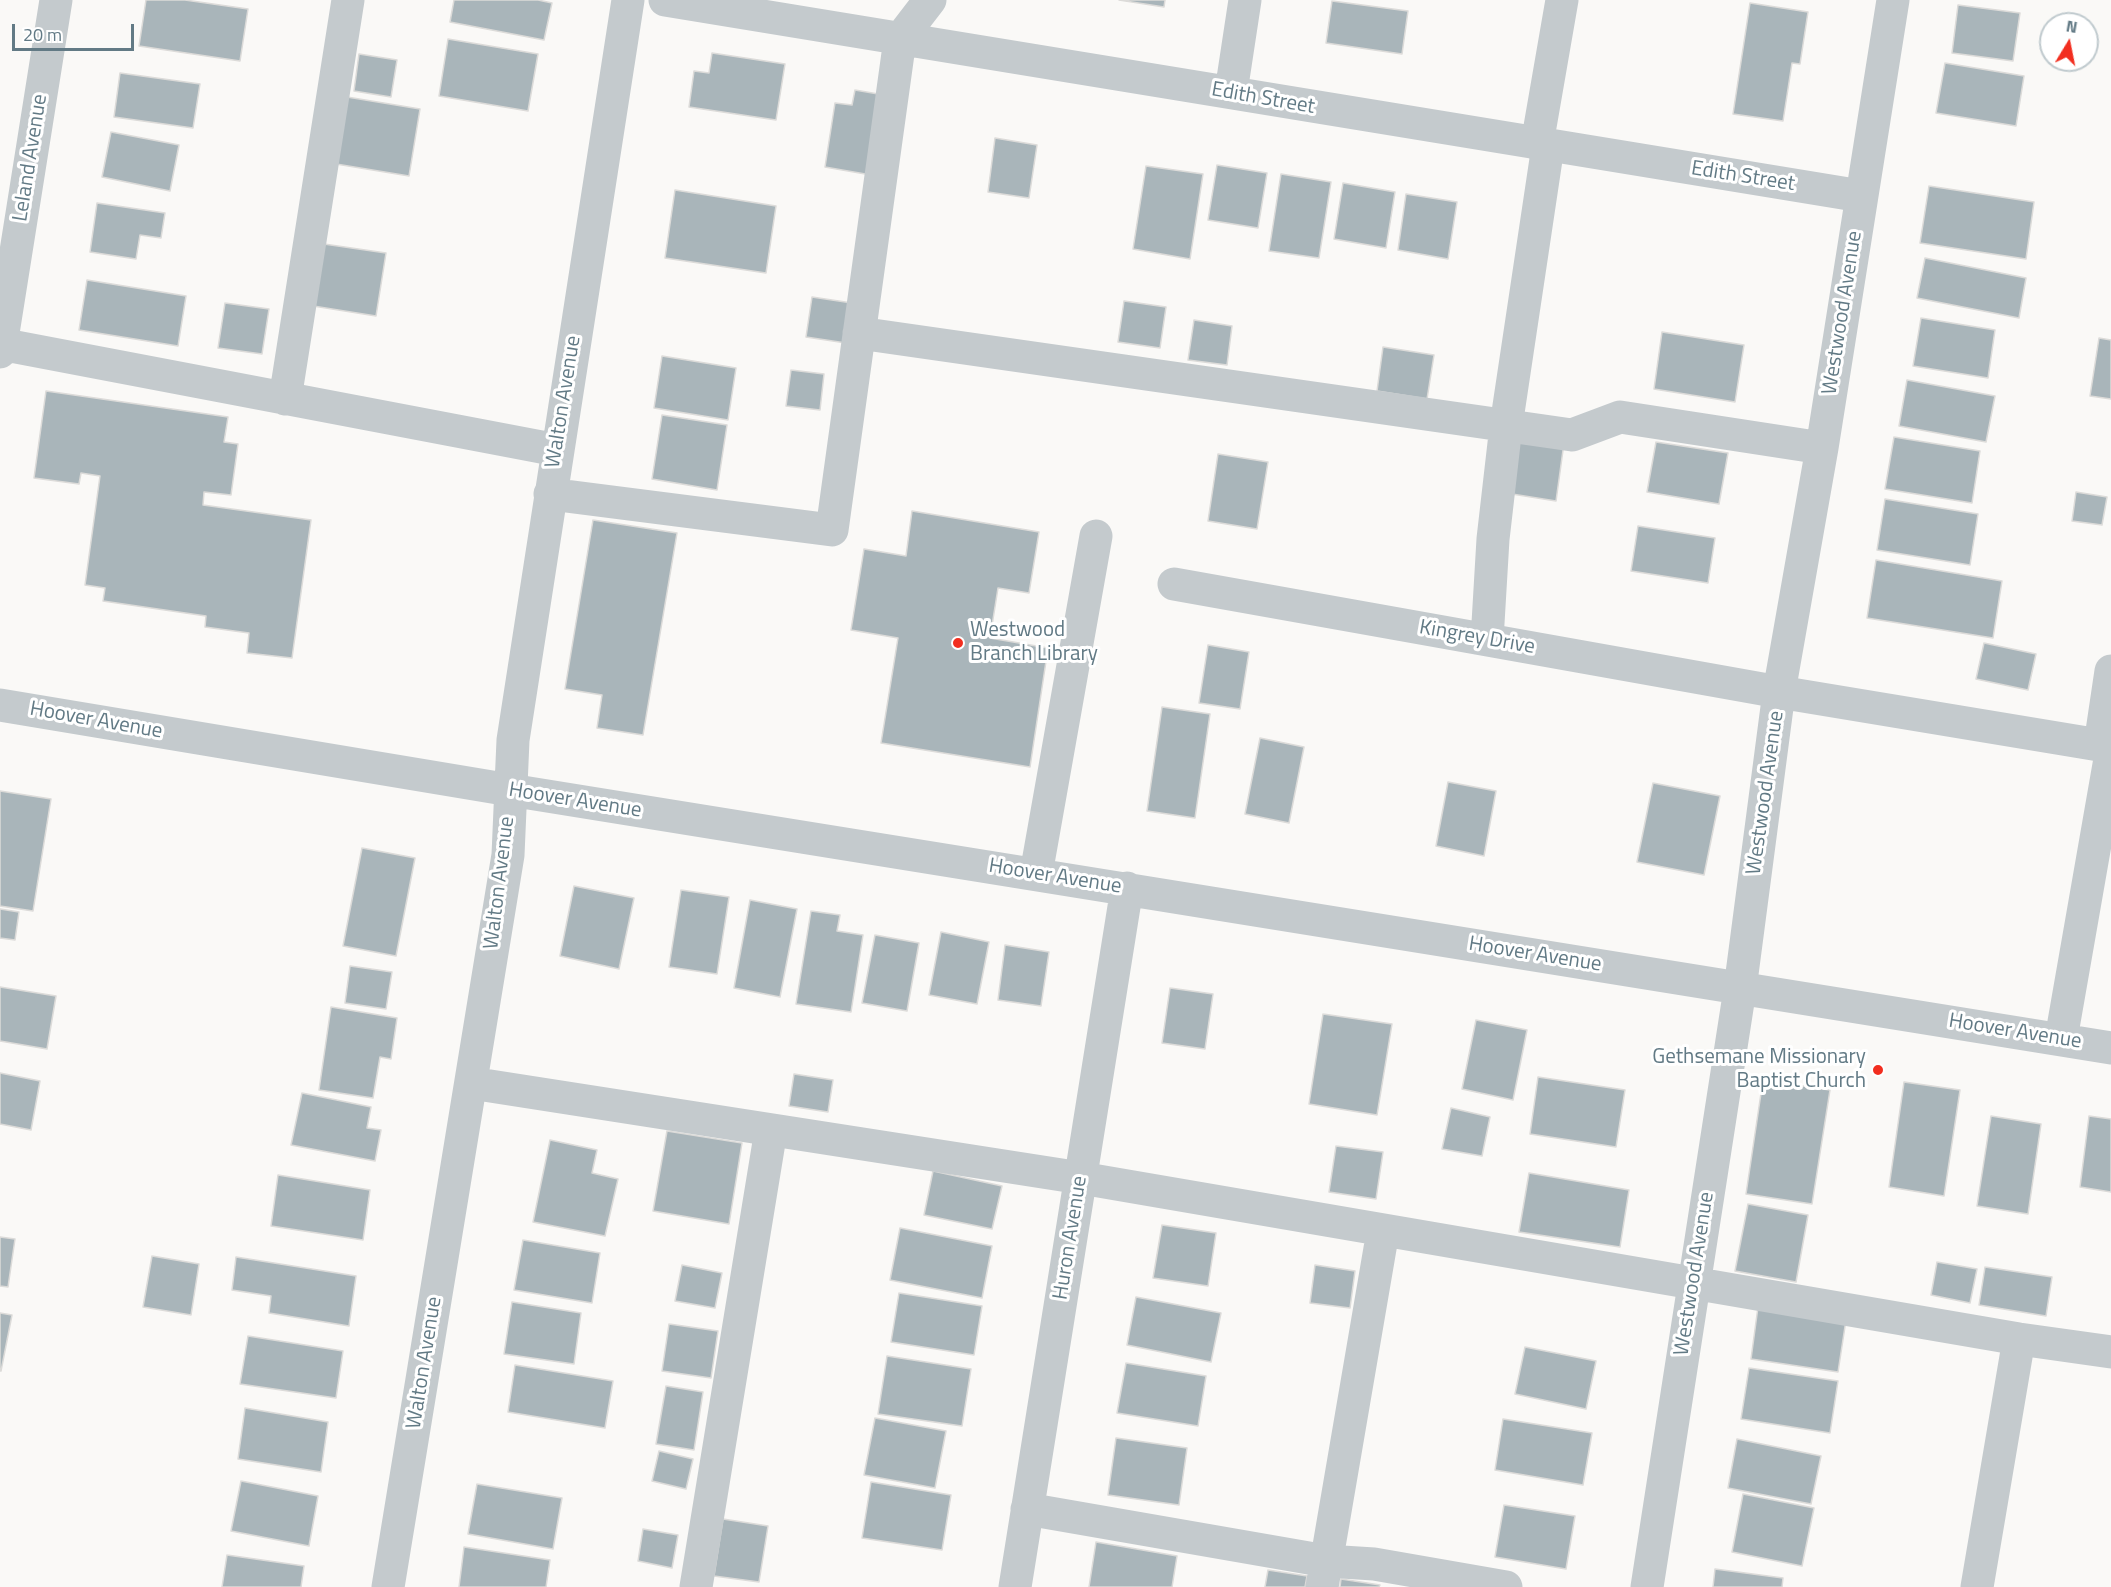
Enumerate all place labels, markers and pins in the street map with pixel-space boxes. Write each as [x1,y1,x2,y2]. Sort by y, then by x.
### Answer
place label: Westwood Branch Library [970,618,1098,668]
marker: Westwood Branch Library [951,636,965,650]
place label: Gethsemane Missionary Baptist Church [1652,1045,1866,1095]
marker: Gethsemane Missionary Baptist Church [1871,1063,1885,1077]

